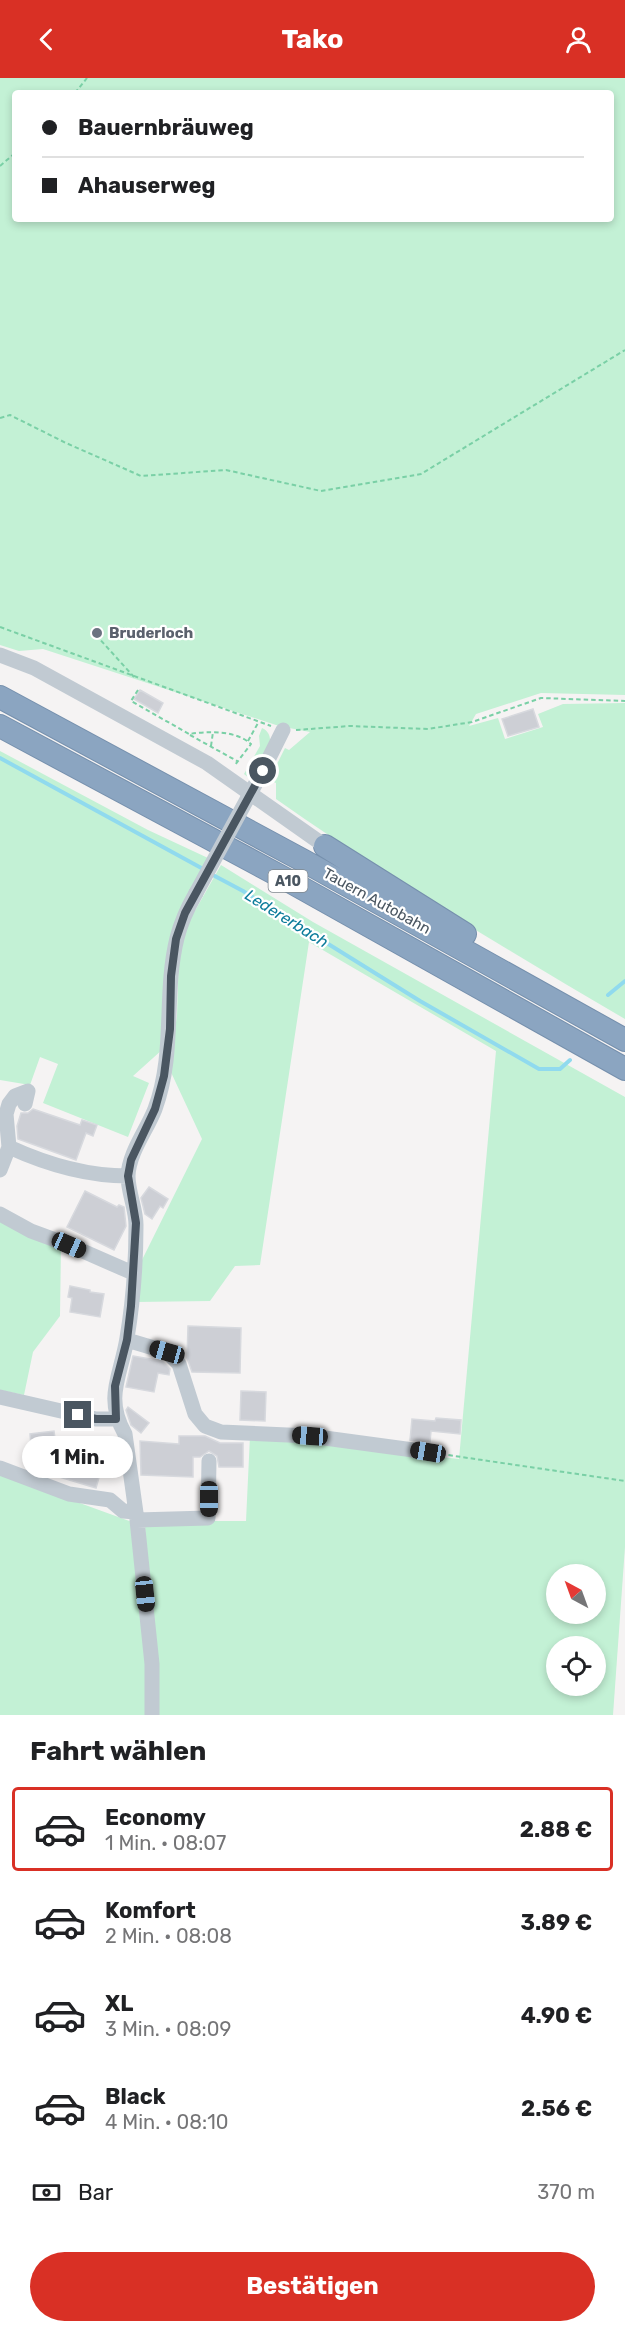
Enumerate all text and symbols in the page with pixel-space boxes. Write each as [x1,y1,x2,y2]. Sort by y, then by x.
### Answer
icon: back [30,23,63,56]
text: Tako [281,23,344,55]
icon: person [562,23,595,56]
text: Bauernbräuweg [78,114,254,141]
text: Ahauserweg [78,172,215,199]
place label: Bruderloch [109,624,193,642]
marker: Bruderloch [90,626,104,640]
route start [249,757,276,784]
street label: Tauern Autobahn [320,864,434,938]
road number: A10 [268,870,308,892]
water label: Ledererbach [242,885,332,952]
car [49,1229,89,1261]
car [147,1338,187,1366]
route end [64,1401,91,1428]
car [291,1426,329,1446]
callout: 1 Min. [22,1436,134,1478]
car [409,1440,447,1464]
text: 1 Min. [50,1445,105,1469]
car [200,1481,218,1517]
north arrow [546,1564,606,1624]
map controls [546,1564,606,1696]
car [134,1575,156,1613]
button: locate [546,1636,606,1696]
text: Fahrt wählen [30,1735,206,1767]
icon: car [33,1802,87,1856]
text: Economy [105,1804,206,1831]
text: 2.88 € [520,1816,592,1843]
text: 1 Min. · 08:07 [105,1831,226,1855]
icon: car [33,1895,87,1949]
text: Komfort [105,1897,196,1924]
text: 3.89 € [520,1909,592,1936]
text: 2 Min. · 08:08 [105,1924,232,1948]
icon: car [33,1988,87,2042]
text: XL [105,1990,133,2017]
text: 4.90 € [521,2002,592,2029]
text: 3 Min. · 08:09 [105,2017,231,2041]
icon: car [33,2081,87,2135]
text: Black [105,2083,166,2110]
text: 2.56 € [521,2095,592,2122]
text: 4 Min. · 08:10 [105,2110,228,2134]
icon: cash [30,2176,63,2209]
text: Bar [78,2179,113,2206]
text: 370 m [537,2180,595,2204]
button: Bestätigen [30,2252,595,2321]

